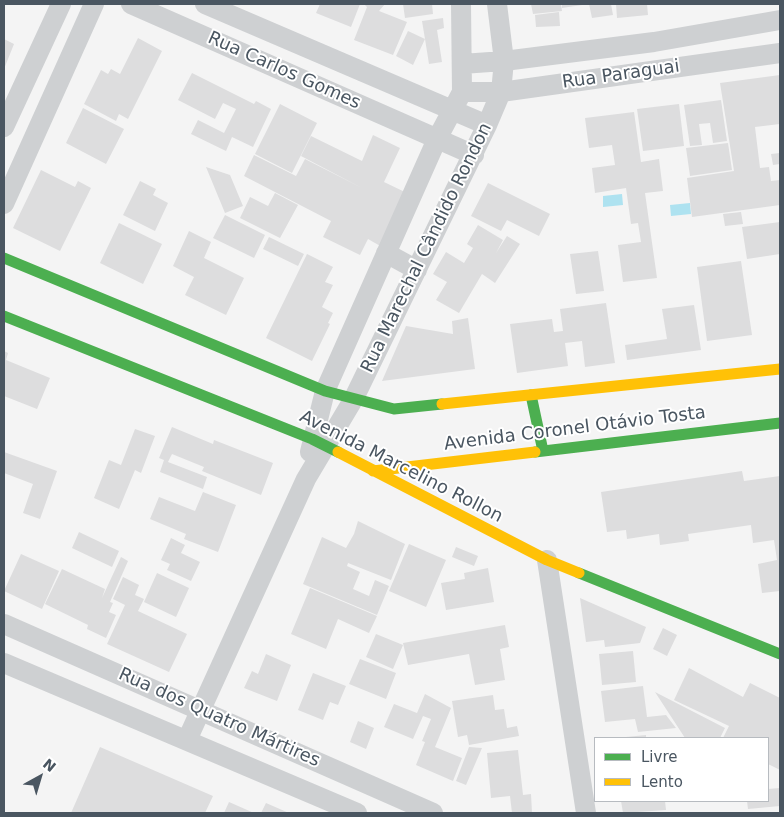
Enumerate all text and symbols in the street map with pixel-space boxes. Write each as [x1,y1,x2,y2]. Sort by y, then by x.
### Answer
street label: Rua Carlos Gomes [204,28,364,114]
street label: Rua Paraguai [561,56,681,94]
street label: Rua Marechal Cândido Rondon [357,120,497,376]
street label: Avenida Coronel Otávio Tosta [443,402,707,456]
street label: Avenida Marcelino Rollon [296,406,506,528]
street label: Rua dos Quatro Mártires [115,664,323,772]
legend [594,737,769,802]
text: Livre [641,748,677,766]
north arrow [15,752,65,802]
text: N [40,755,59,775]
text: Lento [641,773,683,791]

